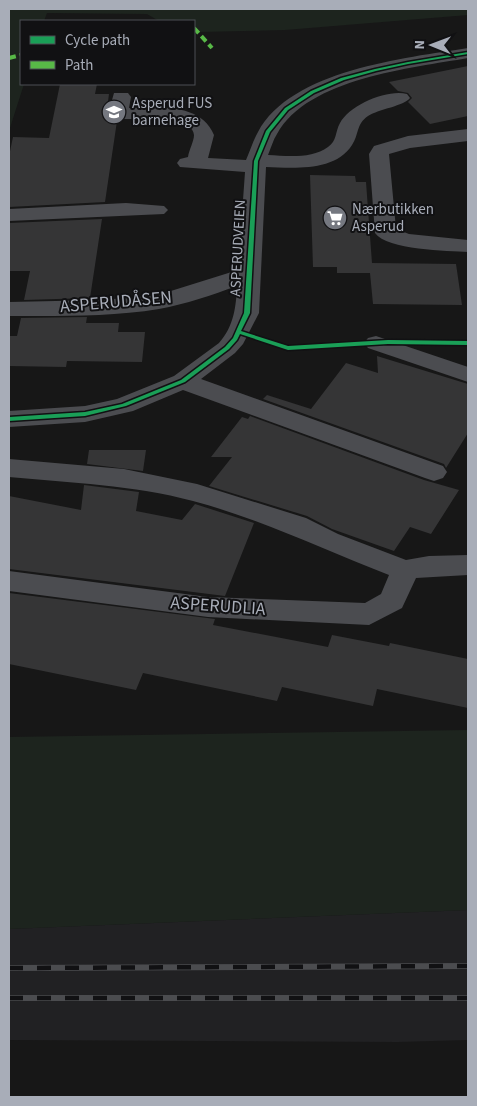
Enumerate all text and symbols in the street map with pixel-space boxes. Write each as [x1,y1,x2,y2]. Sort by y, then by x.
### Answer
legend [20,20,195,85]
north arrow [407,20,457,70]
text: Cycle path [65,30,130,51]
text: N [410,40,430,50]
text: Path [65,55,93,76]
place label: Asperud FUS barnehage [132,93,212,131]
school or university icon: Asperud FUS barnehage [101,99,127,125]
street label: ASPERUDVEIEN [225,199,251,297]
place label: Nærbutikken Asperud [352,199,434,237]
supermarket icon: Nærbutikken Asperud [322,205,348,231]
street label: ASPERUDÅSEN [59,285,173,319]
street label: ASPERUDLIA [170,590,267,622]

